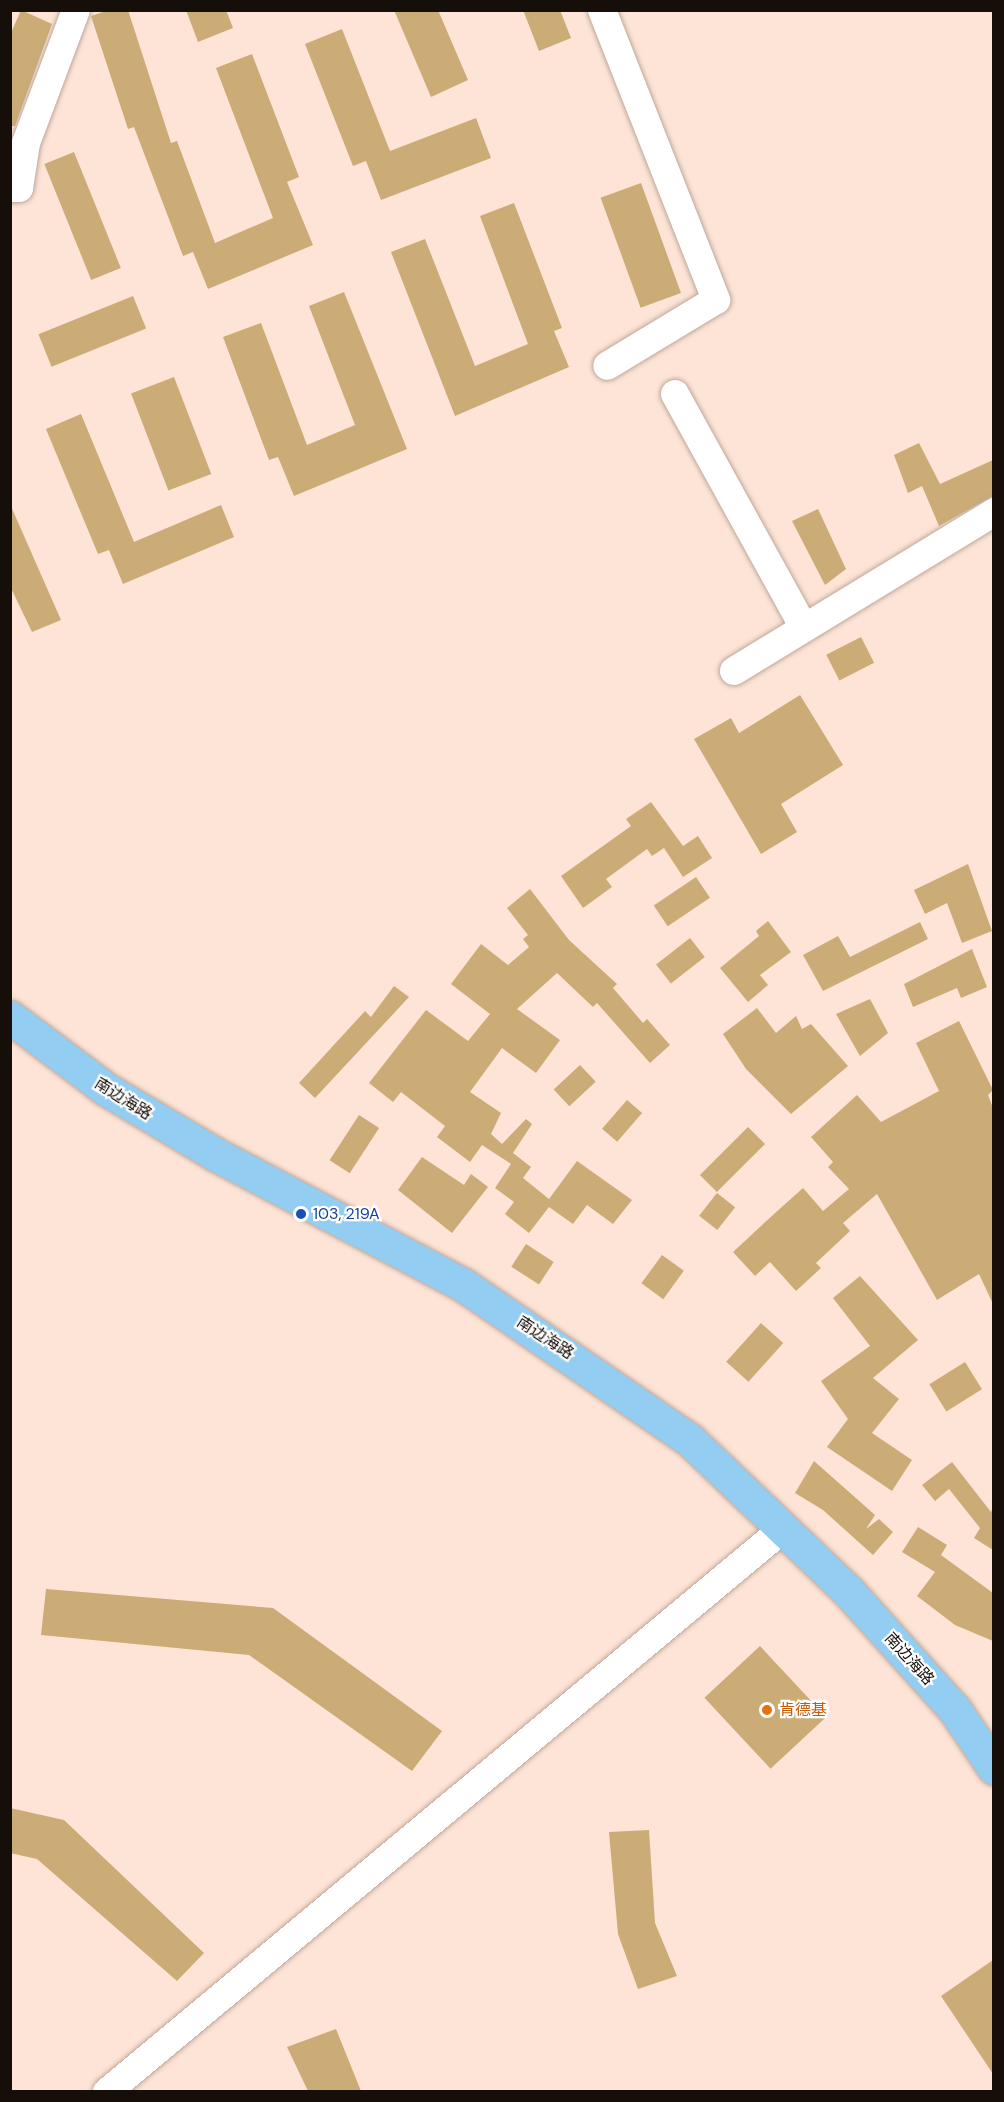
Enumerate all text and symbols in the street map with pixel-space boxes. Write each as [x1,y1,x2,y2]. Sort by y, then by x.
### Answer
street label: 南边海路 [91,1074,155,1124]
place label: 103, 219A [313,1204,380,1224]
marker: 103, 219A [294,1207,308,1221]
street label: 南边海路 [513,1313,577,1363]
street label: 南边海路 [880,1629,938,1689]
place label: 肯德基 [779,1700,827,1720]
marker: 肯德基 [760,1703,774,1717]

